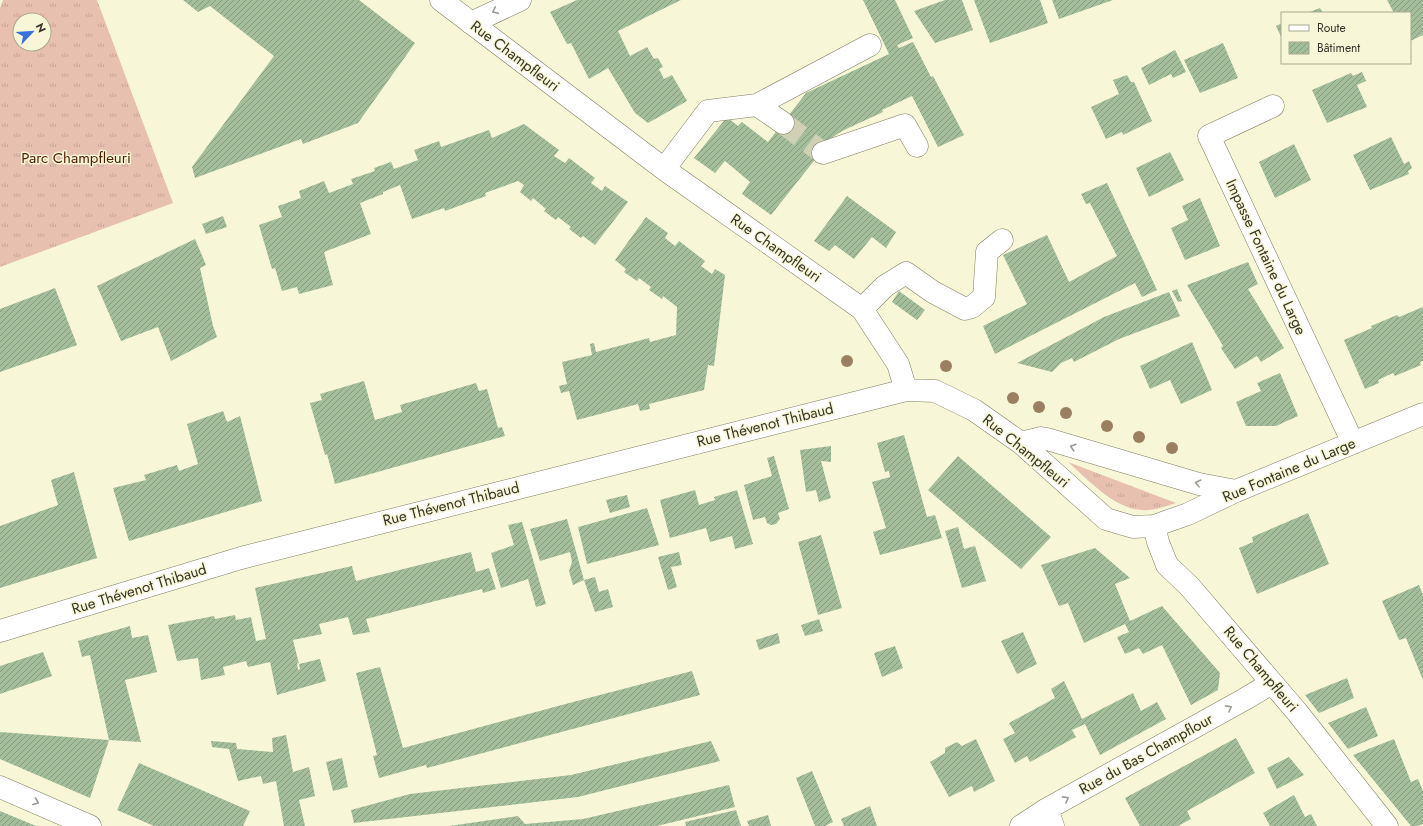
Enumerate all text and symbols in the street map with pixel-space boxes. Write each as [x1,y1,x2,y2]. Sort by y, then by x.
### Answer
one-way arrow [492,6,499,14]
north arrow [12,12,52,52]
legend [1281,12,1411,64]
street label: Rue Champfleuri [466,15,564,97]
text: Route [1317,19,1346,37]
text: N [32,20,50,35]
text: Bâtiment [1317,39,1360,57]
park label: Parc Champfleuri [21,147,131,169]
street label: Impasse Fontaine du Large [1220,176,1312,339]
street label: Rue Champfleuri [726,208,826,288]
street label: Rue Thévenot Thibaud [694,397,836,453]
street label: Rue Champfleuri [978,409,1074,493]
street label: Rue Fontaine du Large [1219,432,1359,508]
one-way arrow [1070,443,1077,452]
street label: Rue Thévenot Thibaud [380,476,522,532]
one-way arrow [1195,480,1201,488]
street label: Rue Thévenot Thibaud [69,558,209,620]
street label: Rue Champfleuri [1218,621,1304,717]
one-way arrow [1225,706,1232,713]
street label: Rue du Bas Champflour [1075,708,1218,800]
one-way arrow [1062,796,1069,803]
one-way arrow [32,798,39,806]

